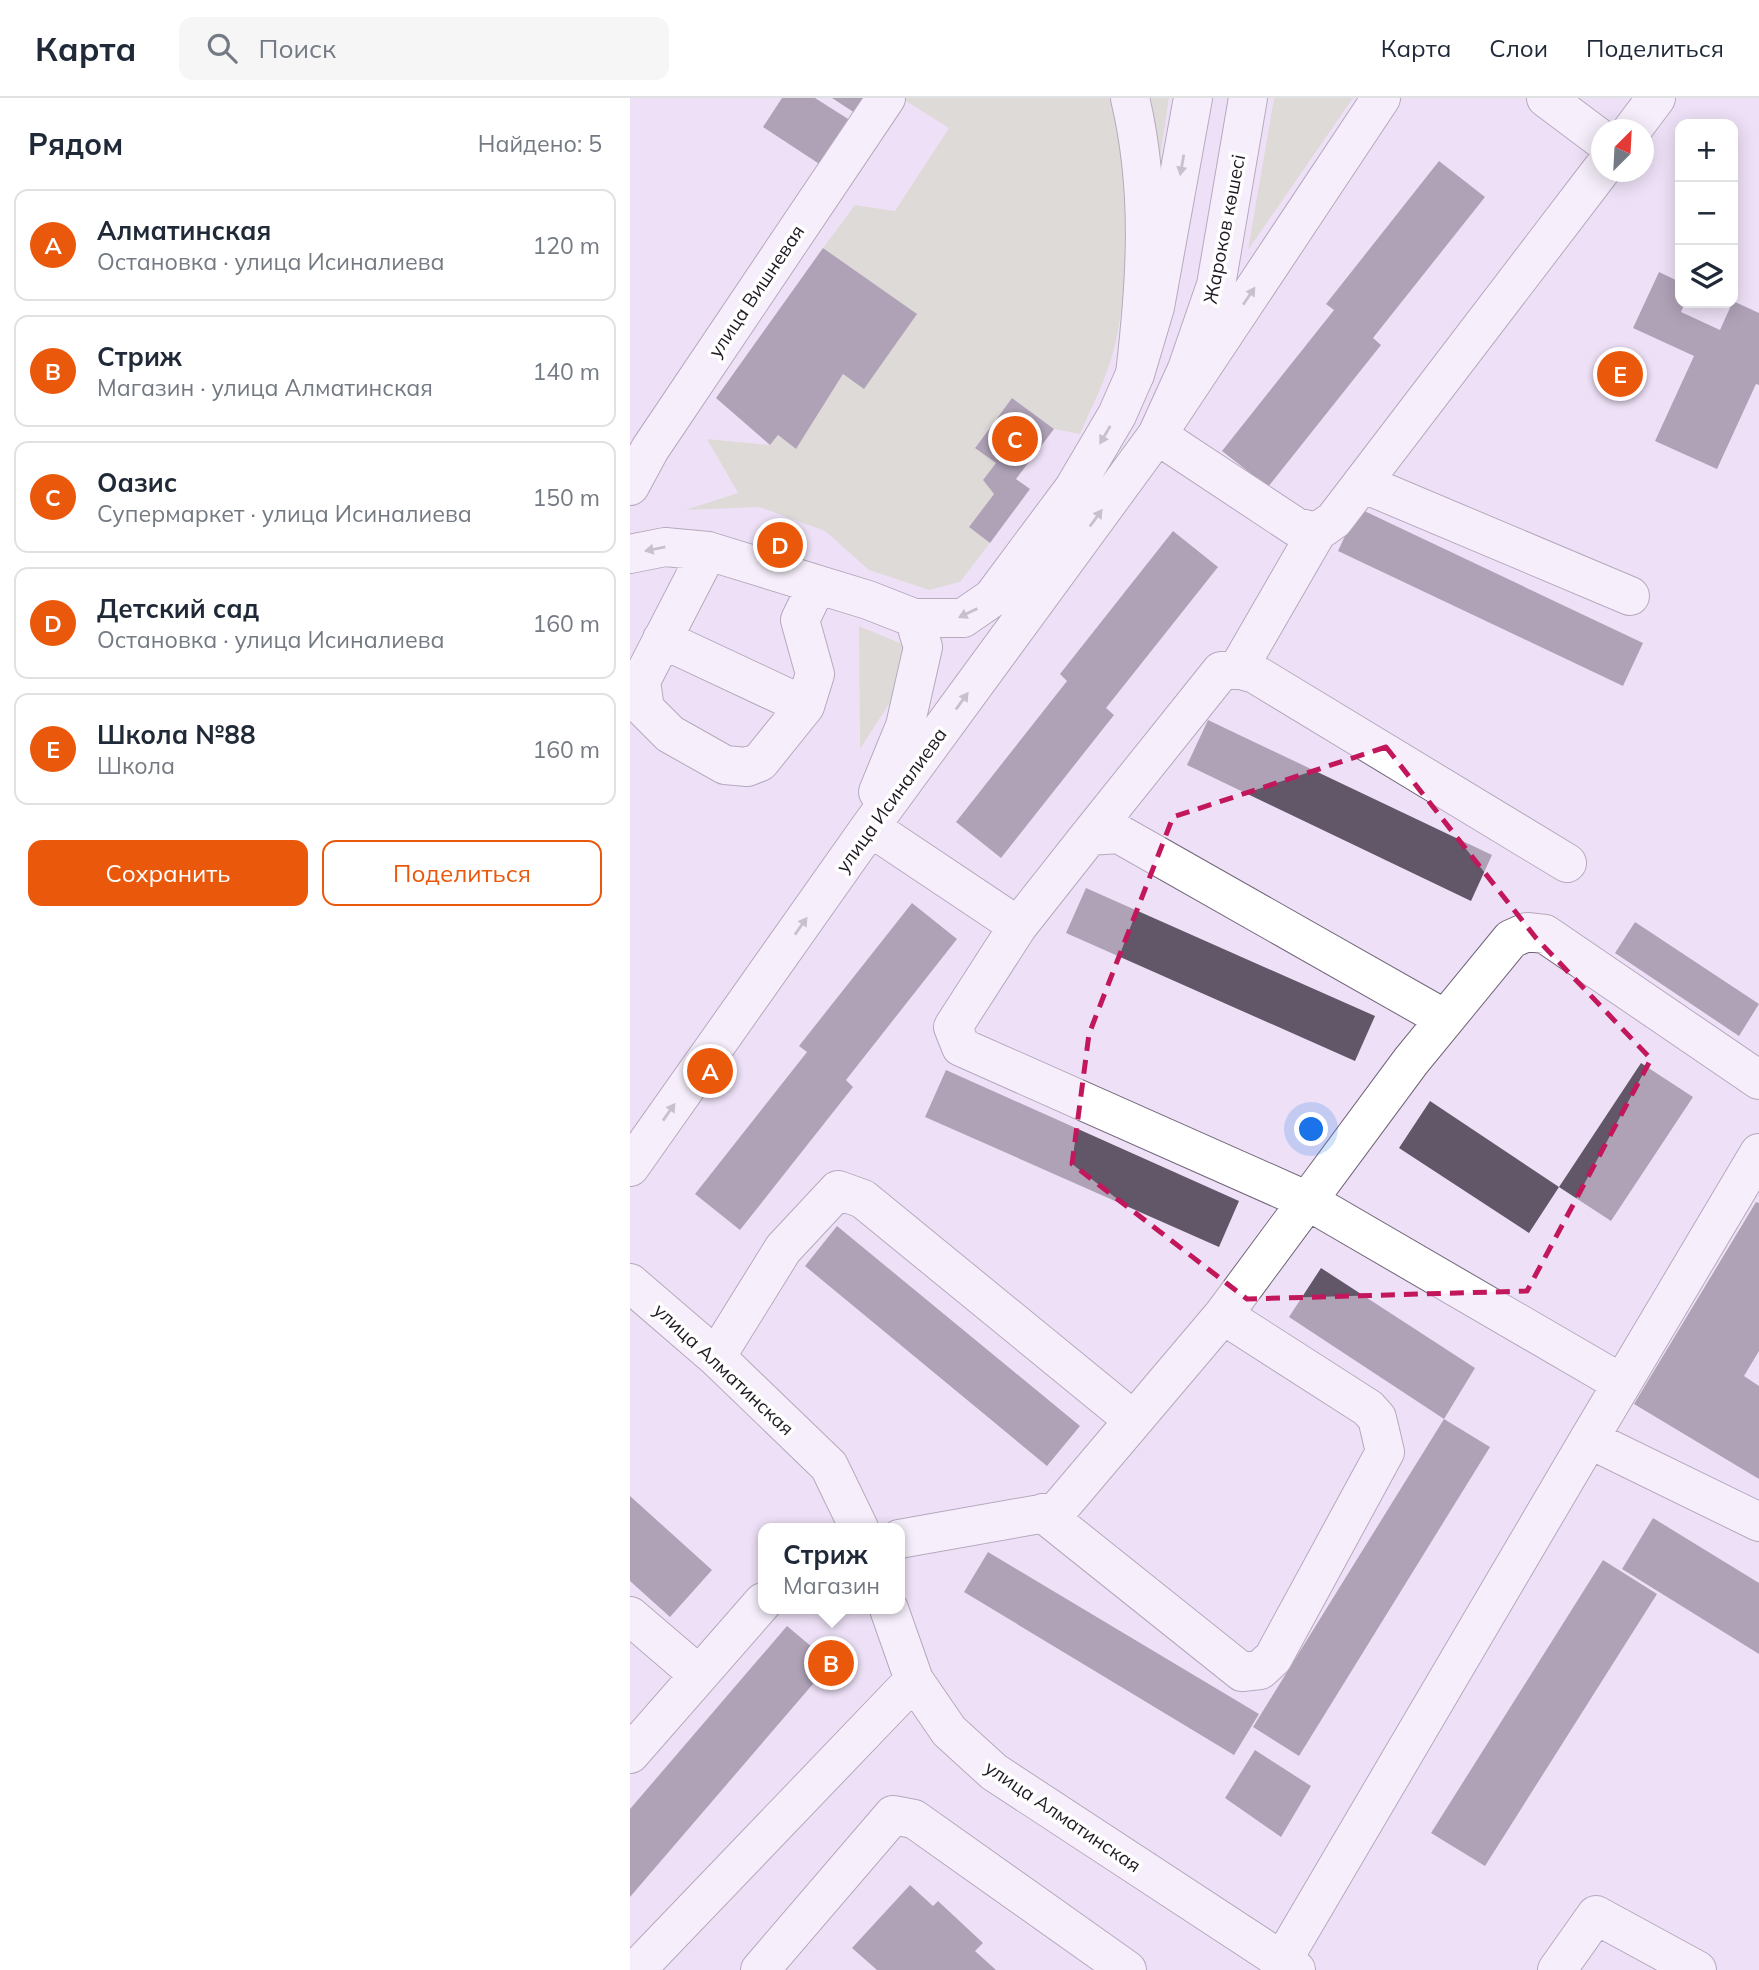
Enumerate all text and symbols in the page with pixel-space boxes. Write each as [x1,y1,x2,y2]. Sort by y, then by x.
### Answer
search box [179,17,669,80]
text: Карта [35,28,137,69]
icon: search [203,29,241,67]
text: Поиск [259,32,336,65]
text: Карта [1381,33,1451,63]
text: Слои [1489,33,1548,63]
text: Поделиться [1586,33,1724,63]
north arrow [1591,119,1654,182]
map controls [1675,119,1738,308]
button: + [1675,119,1738,182]
text: Рядом [28,125,123,163]
text: Найдено: 5 [478,129,602,158]
street label: Жароков көшесі [1198,152,1250,306]
one-way arrow [1176,154,1187,176]
button: − [1675,182,1738,245]
text: Алматинская [97,214,271,247]
street label: улица Вишневая [703,220,809,362]
text: A [44,231,62,260]
text: 120 m [532,231,600,260]
button: layers [1675,245,1738,308]
text: Остановка · улица Исиналиева [97,247,445,276]
one-way arrow [1242,287,1255,306]
text: Стриж [97,340,182,373]
pin: E [1597,348,1643,400]
text: B [45,357,61,386]
text: 140 m [532,357,600,386]
text: Магазин · улица Алматинская [97,373,433,402]
pin: C [992,413,1038,465]
one-way arrow [1099,425,1111,445]
text: Оазис [97,466,177,499]
text: C [45,483,61,512]
text: 150 m [532,483,600,512]
text: Супермаркет · улица Исиналиева [97,499,472,528]
one-way arrow [1089,508,1103,527]
pin: D [757,519,803,571]
one-way arrow [644,544,666,555]
text: Детский сад [97,592,259,625]
one-way arrow [957,606,977,618]
text: D [44,609,62,638]
text: 160 m [532,609,600,638]
text: Остановка · улица Исиналиева [97,625,445,654]
one-way arrow [955,692,969,710]
text: Школа №88 [97,718,256,751]
street label: улица Исиналиева [830,723,952,877]
text: E [46,735,60,764]
text: 160 m [532,735,600,764]
text: Школа [97,751,175,780]
button: Сохранить [28,840,308,906]
button: Поделиться [322,840,602,906]
one-way arrow [794,917,808,935]
pin: A [687,1045,733,1097]
one-way arrow [662,1103,676,1121]
your location [1294,1112,1328,1146]
street label: улица Алматинская [649,1298,799,1440]
popup [758,1523,905,1614]
text: Стриж [783,1538,868,1571]
text: Магазин [783,1571,880,1600]
pin: B [808,1637,854,1689]
street label: улица Алматинская [980,1755,1146,1877]

